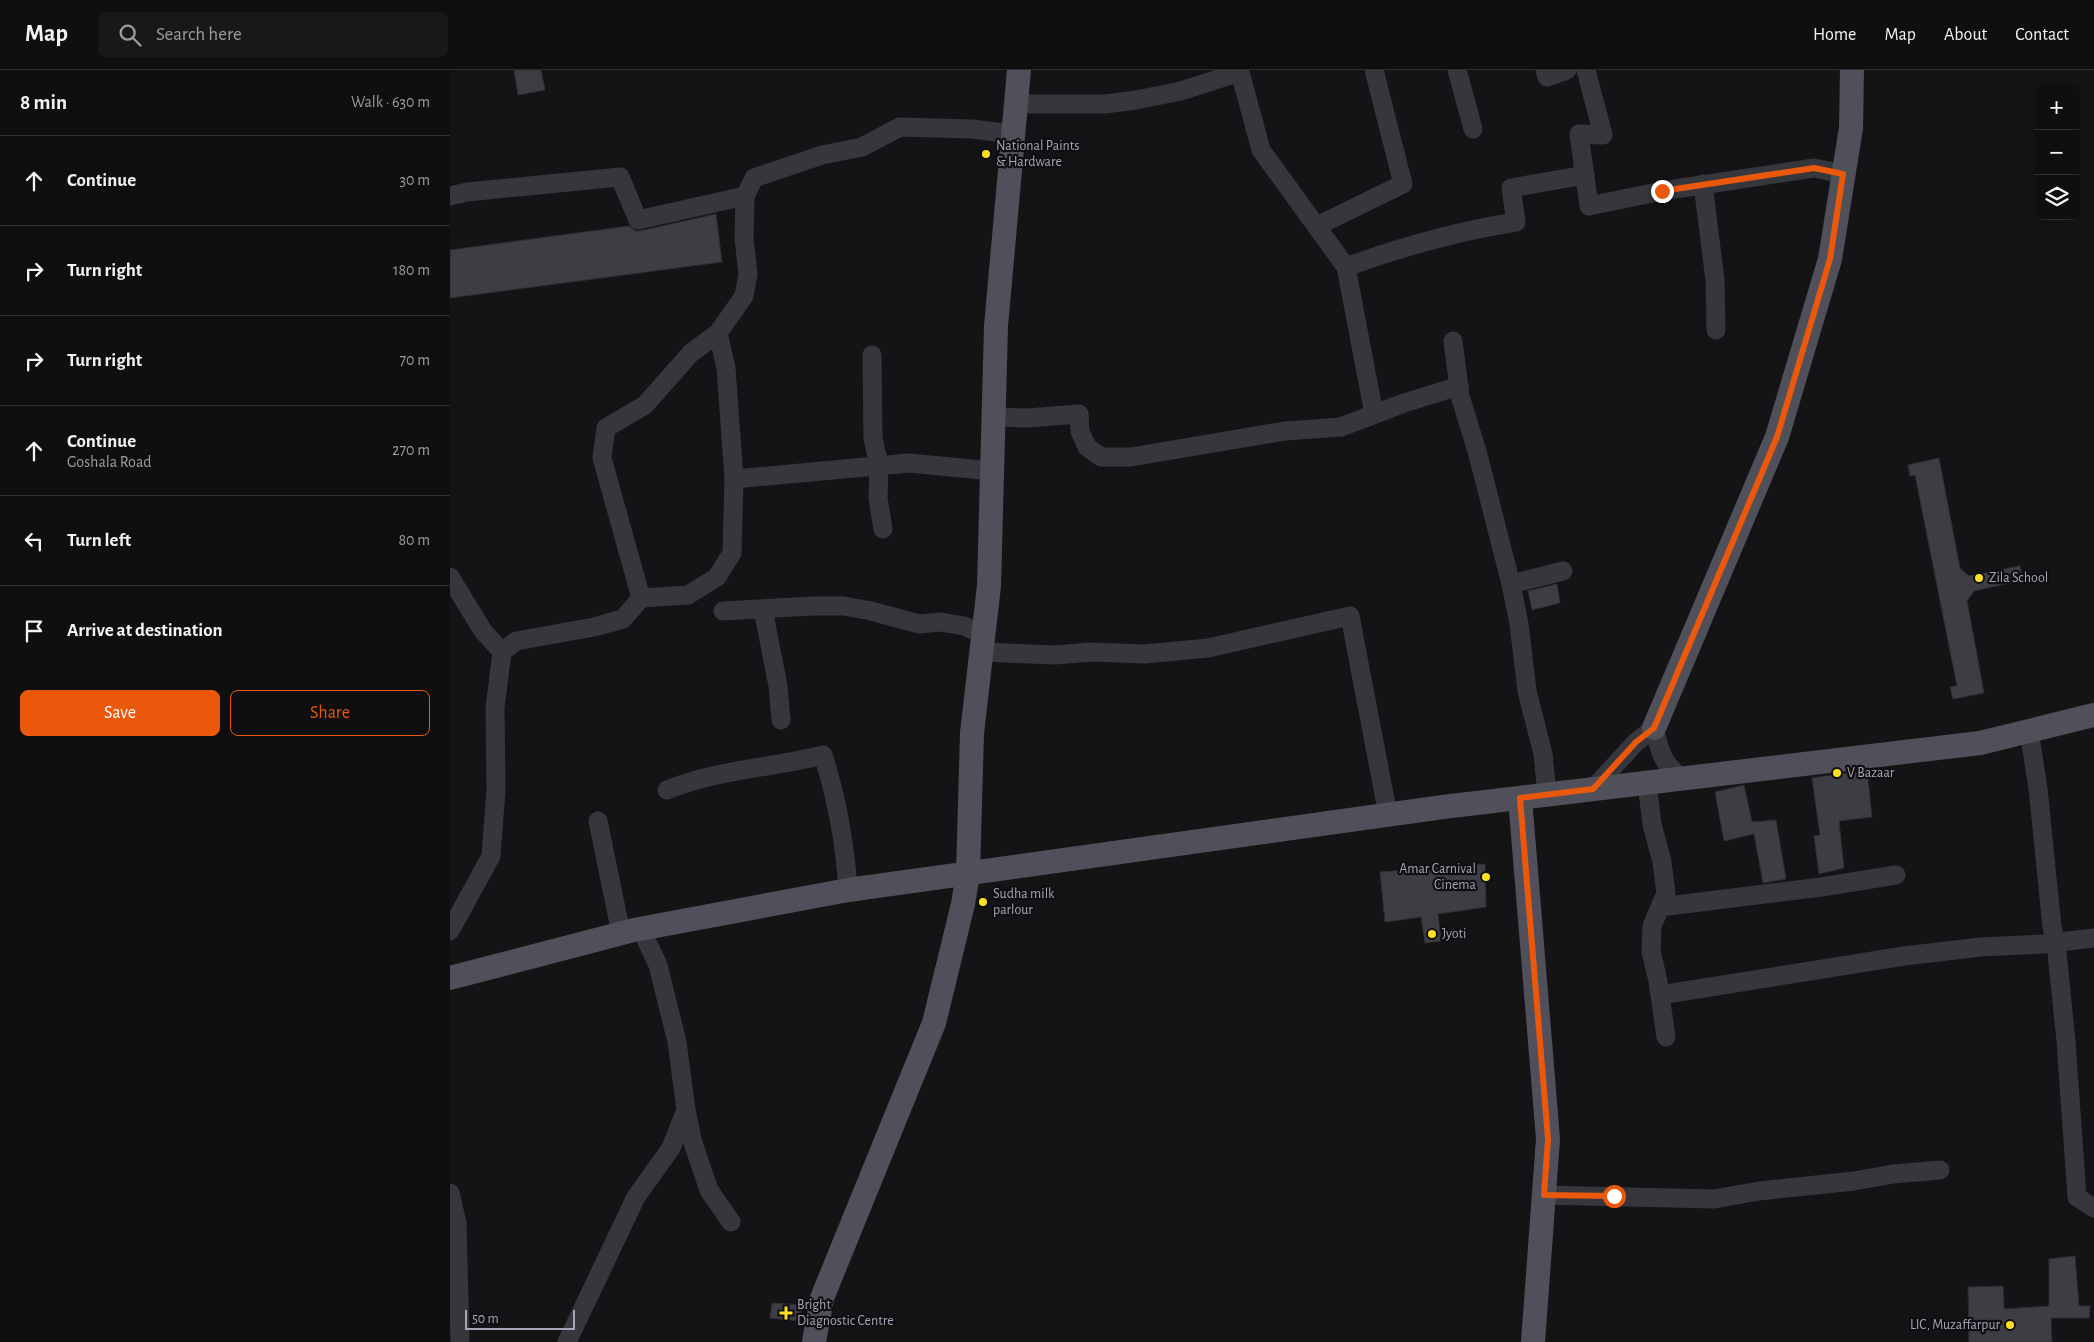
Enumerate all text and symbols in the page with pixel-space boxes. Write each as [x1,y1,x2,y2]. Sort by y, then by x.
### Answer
search box [98,12,448,57]
icon: search [116,21,144,49]
text: Map [25,22,68,46]
text: Search here [156,25,242,44]
text: Home [1813,26,1856,44]
text: Map [1884,26,1916,44]
text: About [1944,26,1987,44]
text: Contact [2015,26,2069,44]
map controls [2034,85,2079,220]
button: + [2034,85,2079,130]
text: 8 min [20,92,67,113]
text: Walk · 630 m [351,94,430,110]
button: − [2034,130,2079,175]
place label: National Paints & Hardware [996,139,1079,169]
marker: National Paints & Hardware [980,148,992,160]
icon: ahead [20,167,48,195]
text: Continue [67,171,136,190]
text: 30 m [400,172,430,188]
button: layers [2034,175,2079,220]
route end [1651,180,1674,203]
icon: right [20,257,48,285]
text: Turn right [67,261,142,280]
text: 180 m [393,262,430,278]
icon: right [20,347,48,375]
text: Turn right [67,351,142,370]
text: 70 m [399,352,430,368]
text: Continue [67,432,136,451]
icon: ahead [20,437,48,465]
text: 270 m [392,442,430,458]
text: Goshala Road [67,454,152,470]
icon: left [20,527,48,555]
text: Turn left [67,531,131,550]
text: 80 m [399,532,430,548]
place label: Zila School [1989,571,2048,585]
marker: Zila School [1973,572,1985,584]
icon: arrive [20,617,48,645]
text: Arrive at destination [67,621,223,640]
button: Save [20,690,220,736]
button: Share [230,690,430,736]
place label: V Bazaar [1847,766,1895,780]
marker: V Bazaar [1831,767,1843,779]
place label: Amar Carnival Cinema [1399,862,1477,892]
marker: Amar Carnival Cinema [1480,871,1492,883]
place label: Sudha milk parlour [993,887,1055,917]
marker: Sudha milk parlour [977,896,989,908]
place label: Jyoti [1442,927,1466,941]
marker: Jyoti [1426,928,1438,940]
route start [1603,1185,1626,1208]
place label: Bright Diagnostic Centre [797,1298,894,1328]
marker: Bright Diagnostic Centre [779,1306,793,1320]
scale bar [465,1307,575,1330]
text: 50 m [472,1312,499,1326]
place label: LIC, Muzaffarpur [1910,1318,2000,1332]
marker: LIC, Muzaffarpur [2004,1319,2016,1331]

